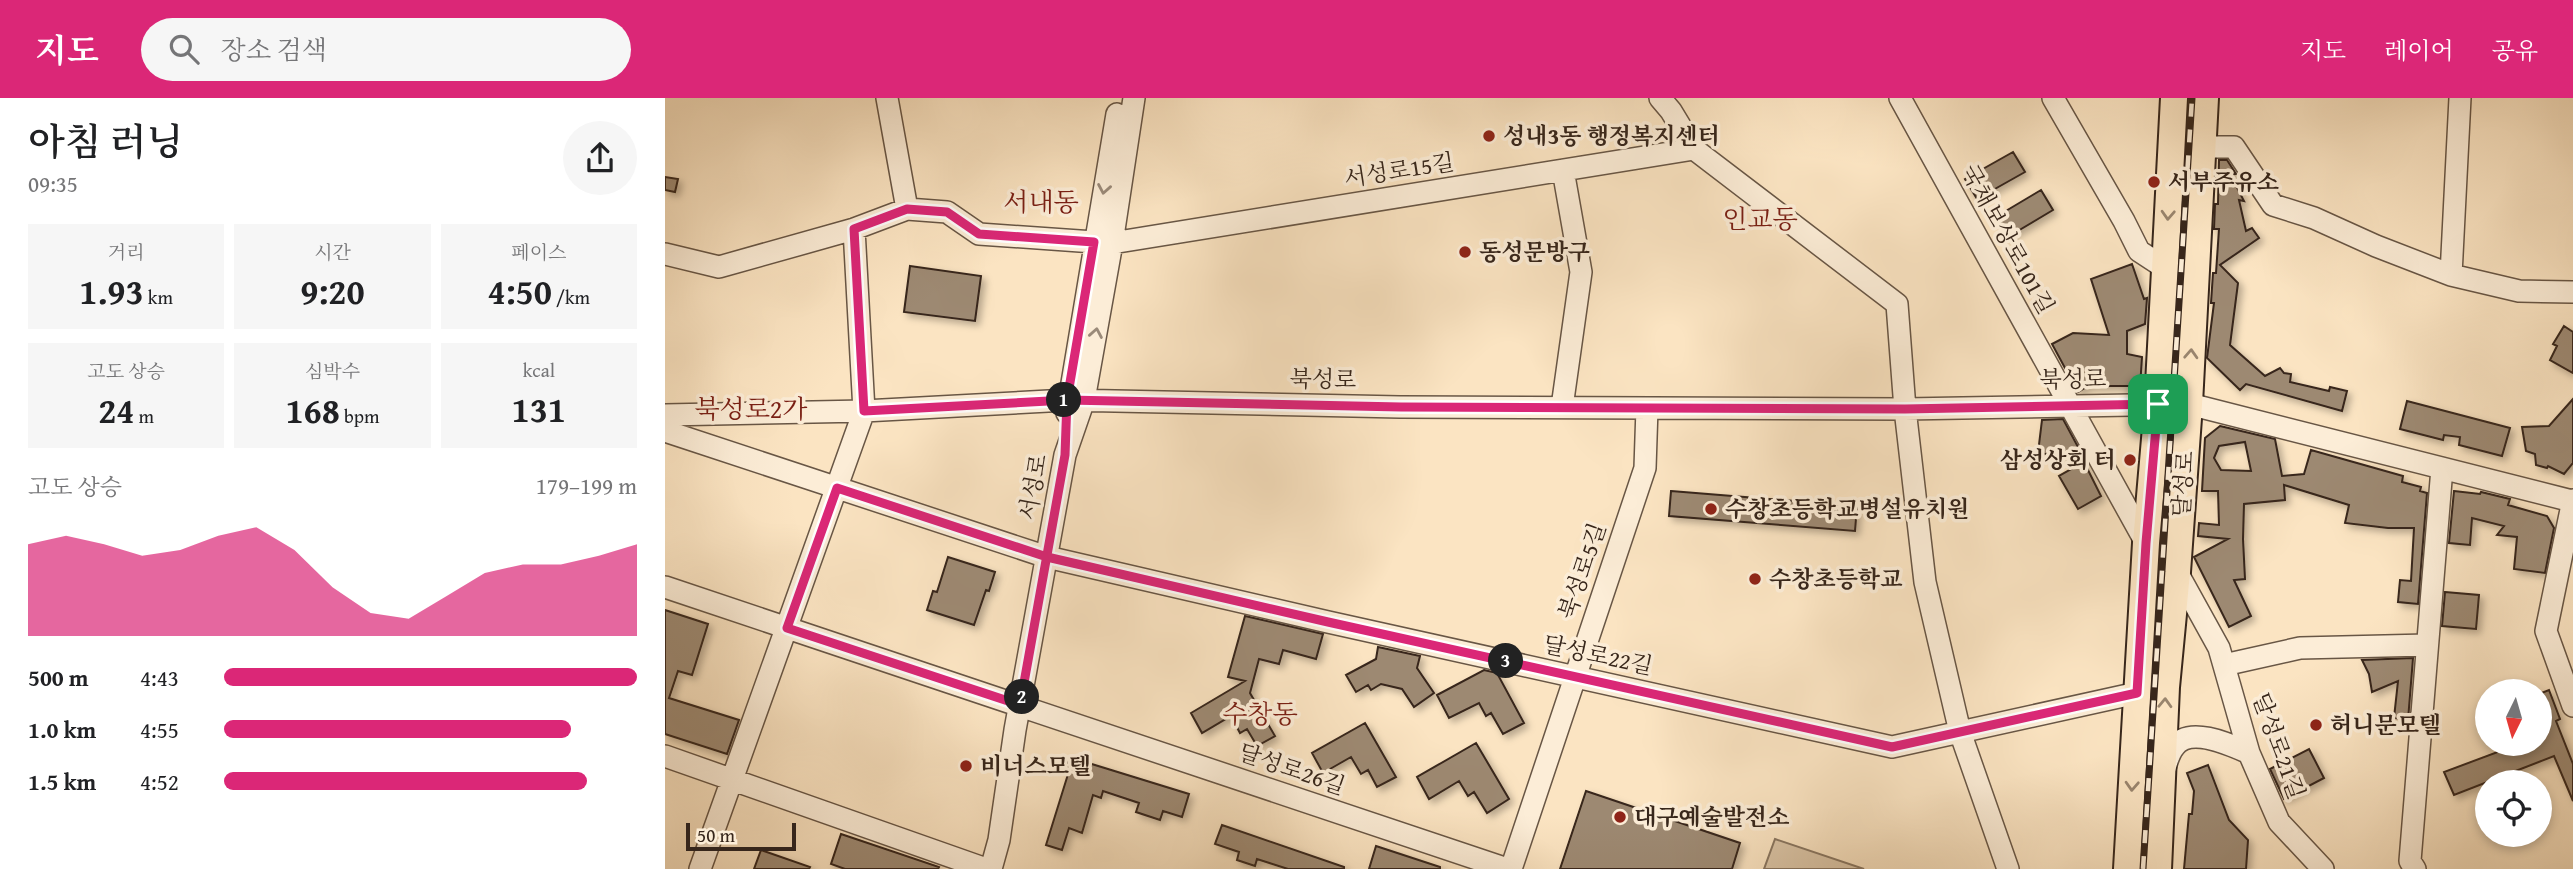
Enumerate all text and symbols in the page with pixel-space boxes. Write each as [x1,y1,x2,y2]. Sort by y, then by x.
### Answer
search box [141,18,631,81]
text: 지도 [35,26,99,74]
icon: search [165,30,203,68]
text: 장소 검색 [221,30,327,69]
text: 지도 [2300,33,2346,68]
text: 레이어 [2384,33,2454,68]
text: 공유 [2492,33,2538,68]
text: 아침 러닝 [28,113,183,169]
place label: 성내3동 행정복지센터 [1503,119,1720,152]
button: share [563,121,637,195]
marker: 성내3동 행정복지센터 [1481,128,1497,144]
street label: 서성로15길 [1342,145,1456,194]
street label: 국채보상로101길 [1954,158,2063,320]
place label: 서부주유소 [2168,165,2279,198]
text: 09:35 [28,167,78,200]
marker: 서부주유소 [2146,174,2162,190]
district label: 서내동 [1003,182,1079,221]
one-way arrow [1097,183,1112,195]
district label: 인교동 [1722,199,1798,238]
one-way arrow [2160,210,2175,221]
place label: 동성문방구 [1479,235,1590,268]
text: 거리 [108,238,145,266]
text: 시간 [314,238,351,266]
text: 페이스 [511,238,566,266]
marker: 동성문방구 [1457,244,1473,260]
text: 1.93 [79,266,144,317]
text: 9:20 [300,266,365,317]
text: 4:50 [488,266,552,317]
text: km [144,283,173,311]
text: /km [552,283,590,311]
one-way arrow [1088,327,1103,339]
one-way arrow [2184,348,2199,359]
text: kcal [523,356,555,384]
text: 고도 상승 [87,357,165,385]
text: 심박수 [305,357,360,385]
street label: 북성로 [1289,361,1357,396]
street label: 북성로 [2039,361,2107,396]
pin [2128,374,2188,434]
pin: 1 [1047,382,1081,418]
text: 131 [512,384,566,435]
text: 24 [98,385,134,436]
text: 168 [285,385,340,436]
text: 1 [1059,385,1068,413]
icon: arrive [2139,385,2177,423]
district label: 북성로2가 [695,389,807,428]
text: m [134,402,154,430]
text: bpm [340,402,380,430]
place label: 삼성상회 터 [2000,443,2116,476]
street label: 달성로 [2164,450,2201,518]
street label: 서성로 [1010,451,1055,523]
marker: 삼성상회 터 [2122,452,2138,468]
text: 179–199 m [536,469,637,502]
text: 고도 상승 [28,470,122,503]
place label: 수창초등학교병설유치원 [1725,492,1969,525]
marker: 수창초등학교병설유치원 [1703,501,1719,517]
street label: 북성로5길 [1550,518,1613,623]
place label: 수창초등학교 [1769,562,1903,595]
marker: 수창초등학교 [1747,571,1763,587]
street label: 달성로22길 [1540,627,1656,682]
pin: 3 [1489,644,1523,678]
text: 3 [1501,646,1510,674]
text: 500 m [28,661,89,694]
text: 4:43 [140,661,179,694]
north arrow [2475,679,2551,756]
map controls [2475,679,2552,847]
pin: 2 [1005,680,1039,714]
text: 2 [1017,682,1026,710]
street label: 달성로21길 [2245,688,2314,804]
district label: 수창동 [1222,694,1298,733]
one-way arrow [2158,697,2173,708]
place label: 허니문모텔 [2330,708,2441,741]
text: 1.0 km [28,713,96,746]
text: 4:55 [140,713,179,746]
marker: 허니문모텔 [2308,717,2324,733]
street label: 달성로26길 [1234,735,1350,802]
place label: 비너스모텔 [980,749,1091,782]
marker: 비너스모텔 [958,758,974,774]
text: 1.5 km [28,765,96,798]
text: 4:52 [140,765,179,798]
button: locate [2475,770,2552,847]
one-way arrow [2125,781,2140,792]
place label: 대구예술발전소 [1634,800,1790,833]
marker: 대구예술발전소 [1612,809,1628,825]
scale bar [686,820,796,852]
text: 50 m [697,821,735,849]

